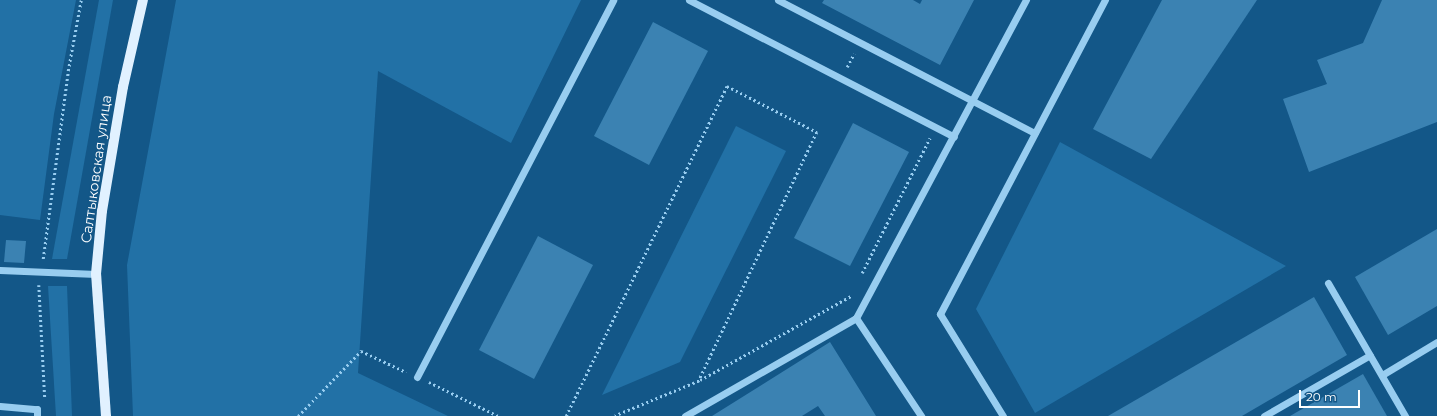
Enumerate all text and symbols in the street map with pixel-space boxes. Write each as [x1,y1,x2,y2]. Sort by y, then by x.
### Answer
street label: Салтыковская улица [77,94,115,244]
scale bar [1301,382,1362,408]
text: 20 m [1306,389,1337,404]

